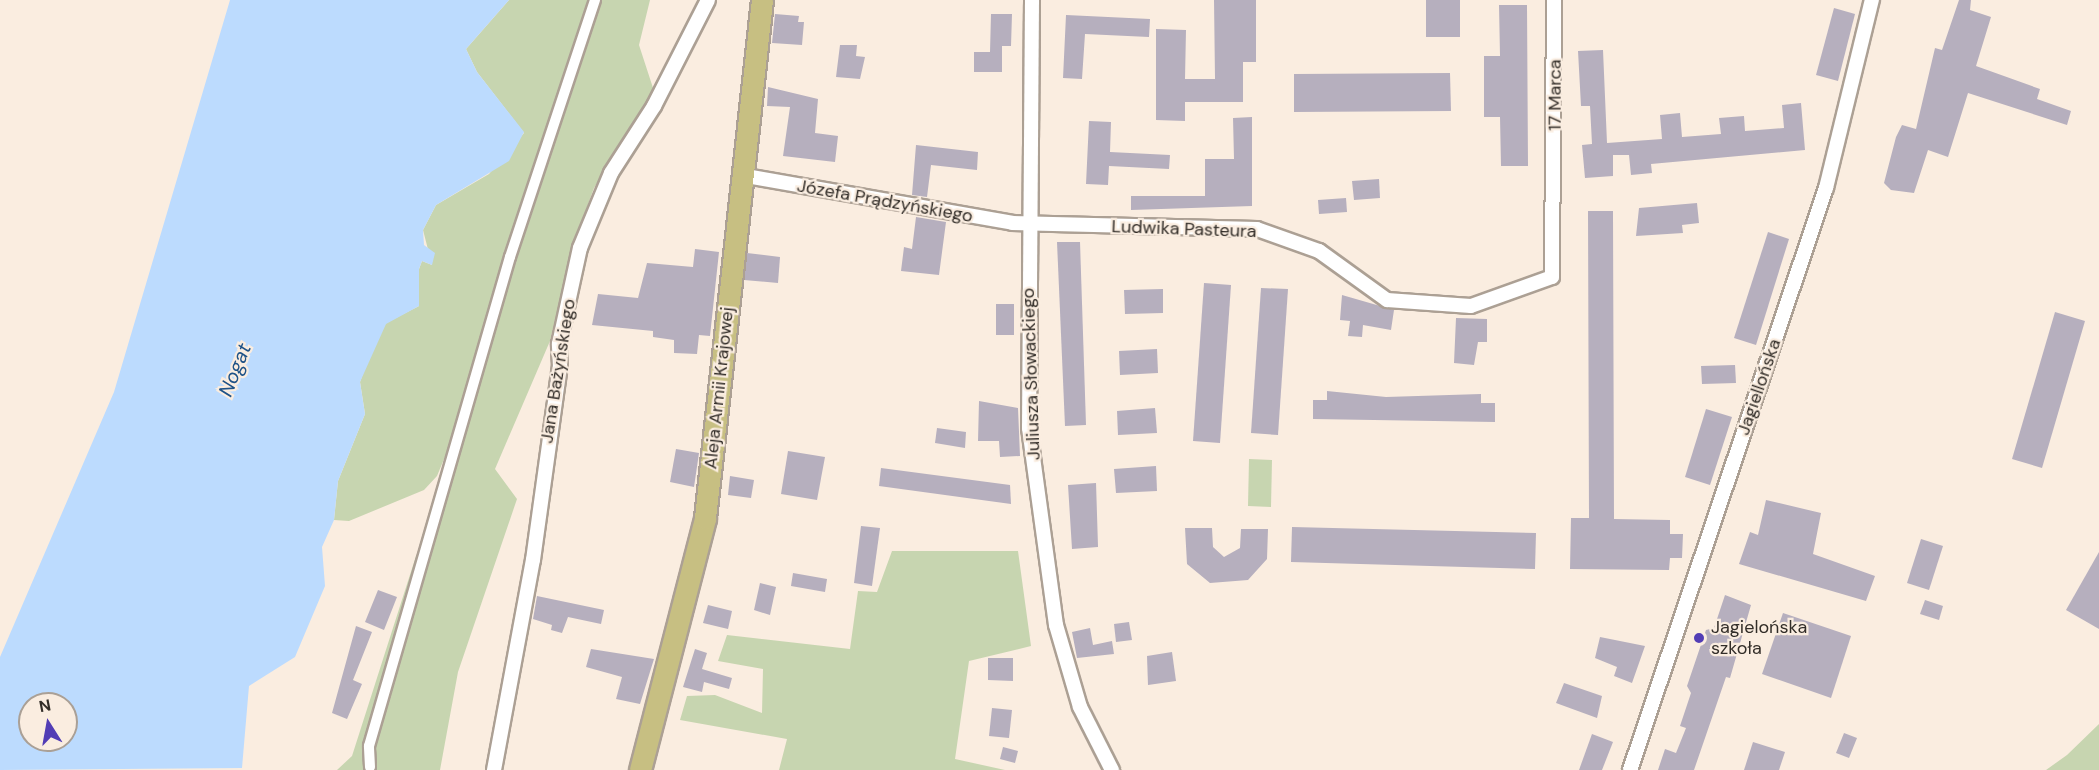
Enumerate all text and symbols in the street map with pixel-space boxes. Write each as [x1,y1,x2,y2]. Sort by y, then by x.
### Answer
street label: 17 Marca [1544,59,1566,131]
street label: Józefa Prądzyńskiego [795,175,975,227]
street label: Ludwika Pasteura [1111,216,1257,242]
street label: Juliusza Słowackiego [1017,287,1045,461]
street label: Jana Bażyńskiego [536,297,580,445]
street label: Aleja Armii Krajowej [700,306,738,470]
street label: Jagiellońska [1732,336,1786,438]
water label: Nogat [214,340,256,400]
place label: Jagielońska szkoła [1711,617,1807,660]
marker: Jagielońska szkoła [1692,631,1706,645]
north arrow [18,692,78,752]
text: N [37,694,53,717]

